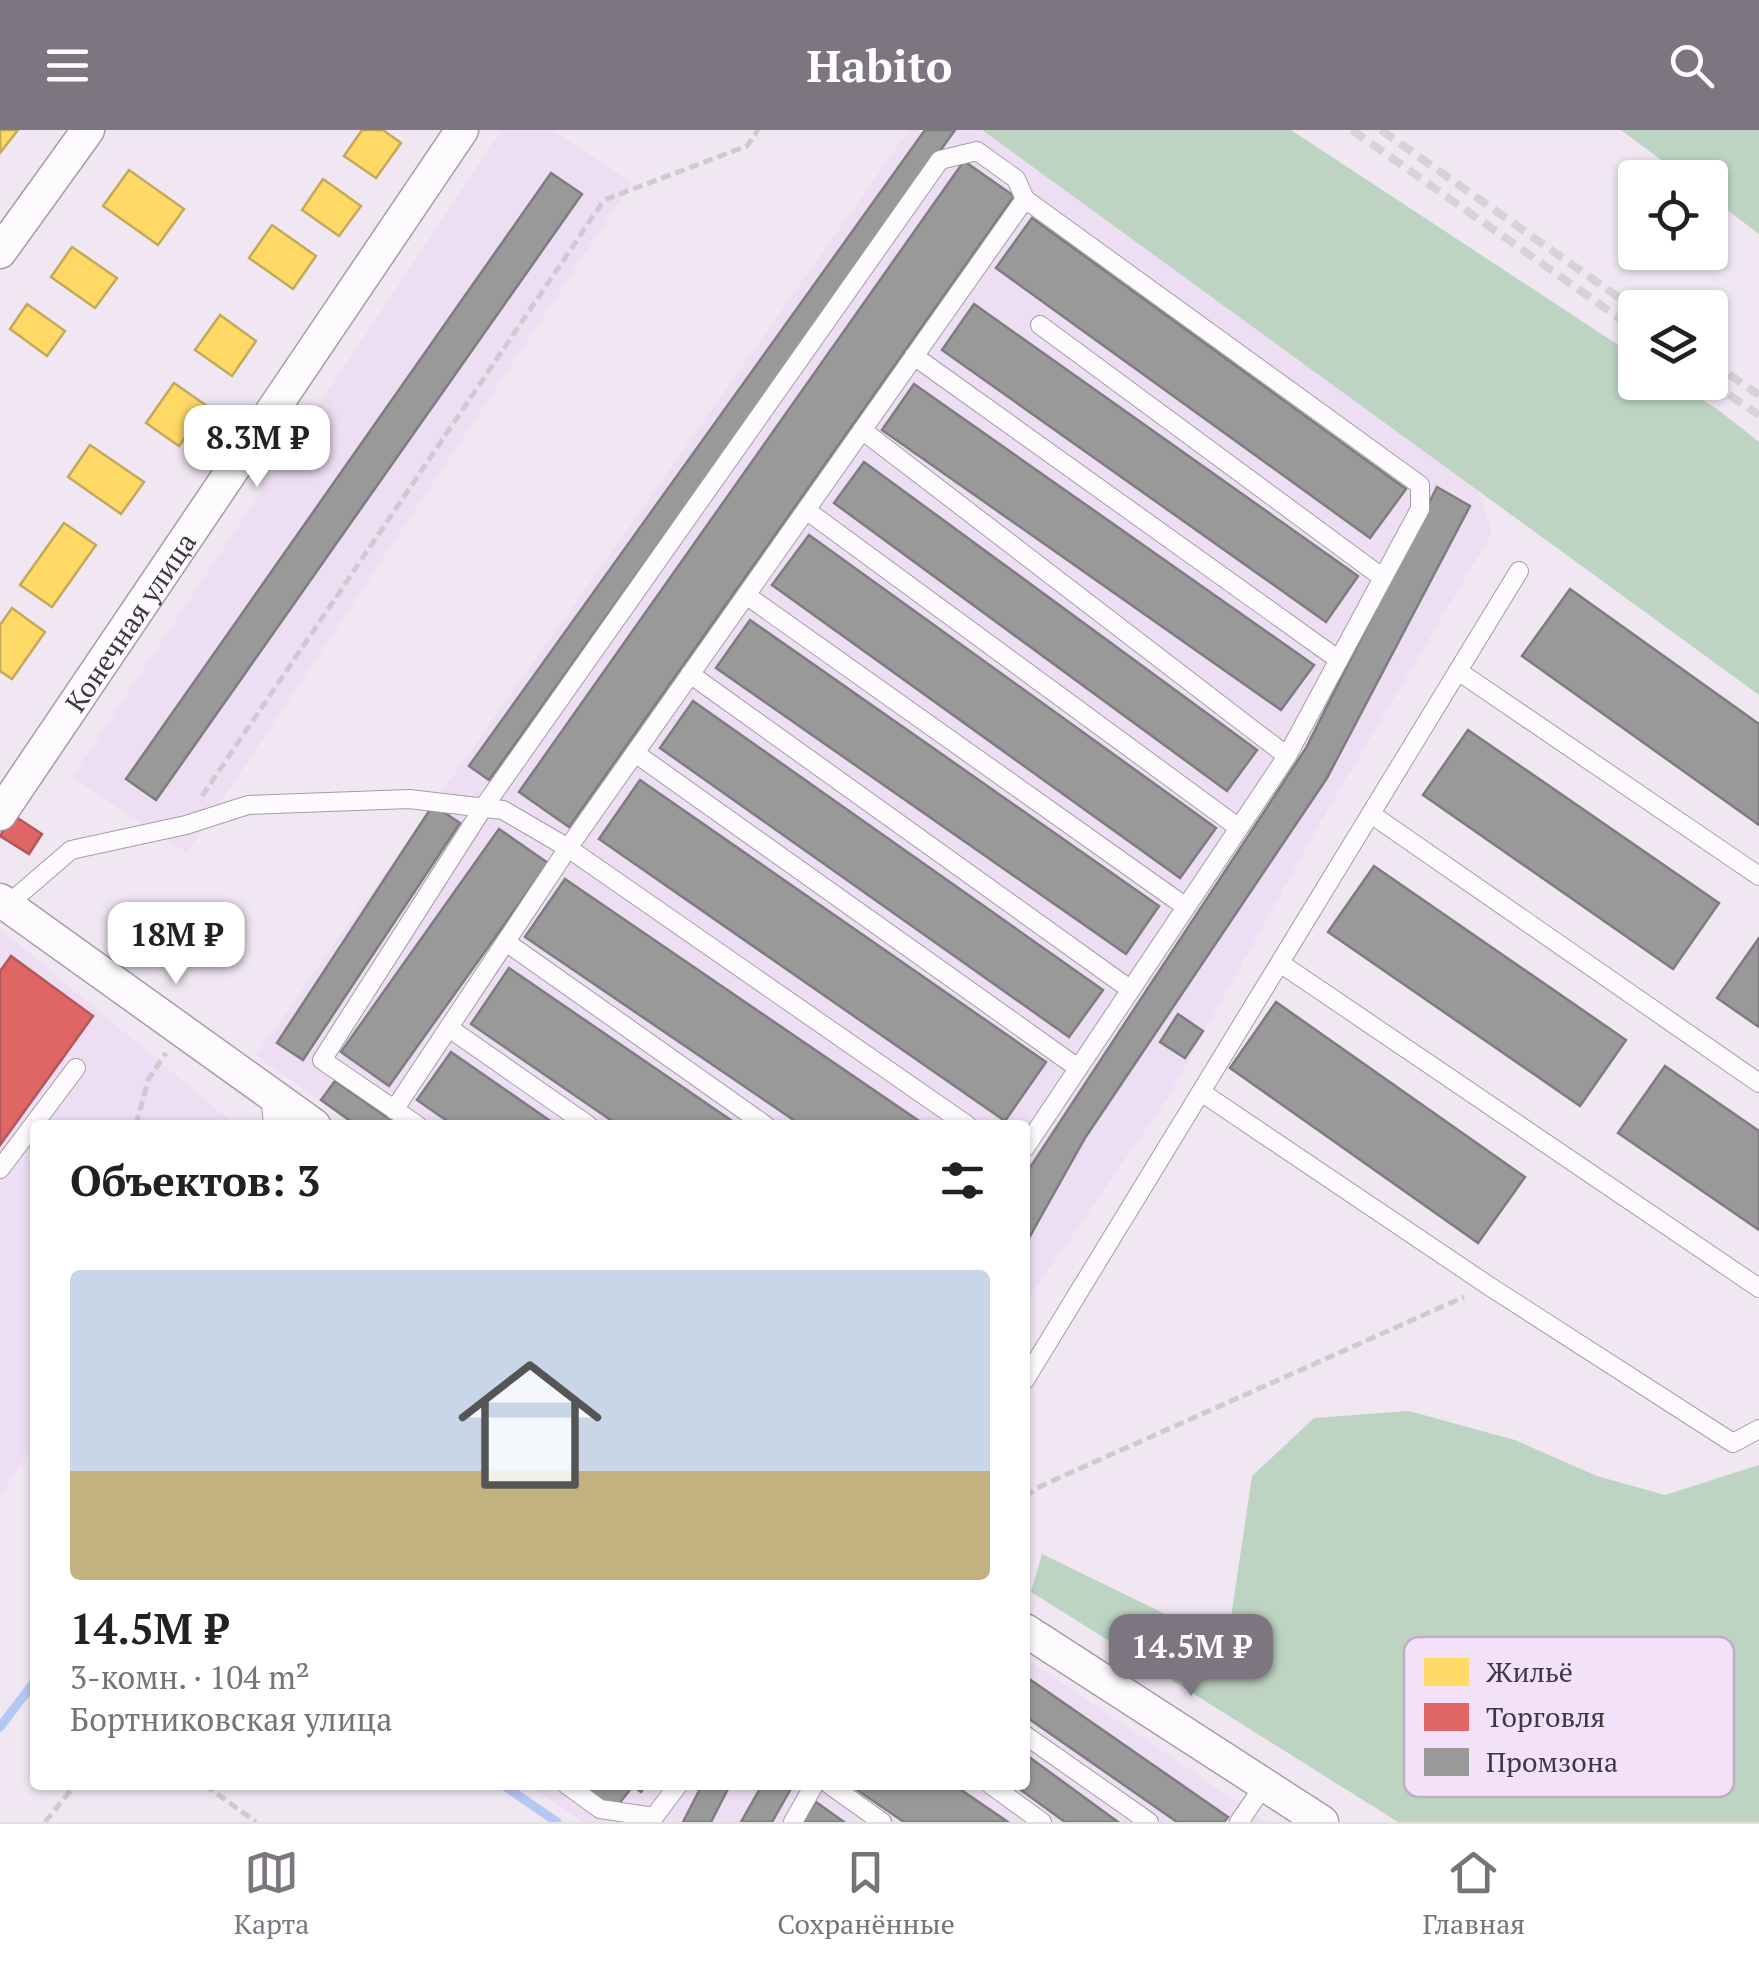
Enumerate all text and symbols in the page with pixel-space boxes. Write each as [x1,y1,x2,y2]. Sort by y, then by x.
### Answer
text: Habito [807,35,952,95]
icon: menu [40,38,95,93]
icon: search [1664,38,1719,93]
map controls [1618,160,1728,400]
button: locate [1618,160,1728,270]
button: layers [1618,290,1728,400]
pin: 8.3M ₽ [176,405,338,490]
text: 8.3M ₽ [206,416,308,458]
street label: Конечная улица [56,525,204,719]
pin: 18M ₽ [106,902,246,987]
text: 18M ₽ [130,913,222,955]
text: Объектов: 3 [70,1152,321,1208]
icon: filters [935,1153,990,1208]
icon: home [440,1335,620,1515]
text: 14.5M ₽ [70,1600,228,1656]
pin: 14.5M ₽ [1099,1614,1283,1699]
text: 14.5M ₽ [1131,1625,1251,1667]
legend [1404,1637,1734,1797]
text: Жильё [1486,1653,1573,1690]
text: 3-комн. · 104 m² [70,1656,310,1698]
text: Бортниковская улица [70,1698,392,1740]
text: Торговля [1486,1698,1605,1735]
text: Промзона [1486,1743,1618,1780]
tab: Карта [234,1845,310,1942]
tab: Сохранённые [777,1845,955,1942]
tab: Главная [1422,1845,1525,1942]

